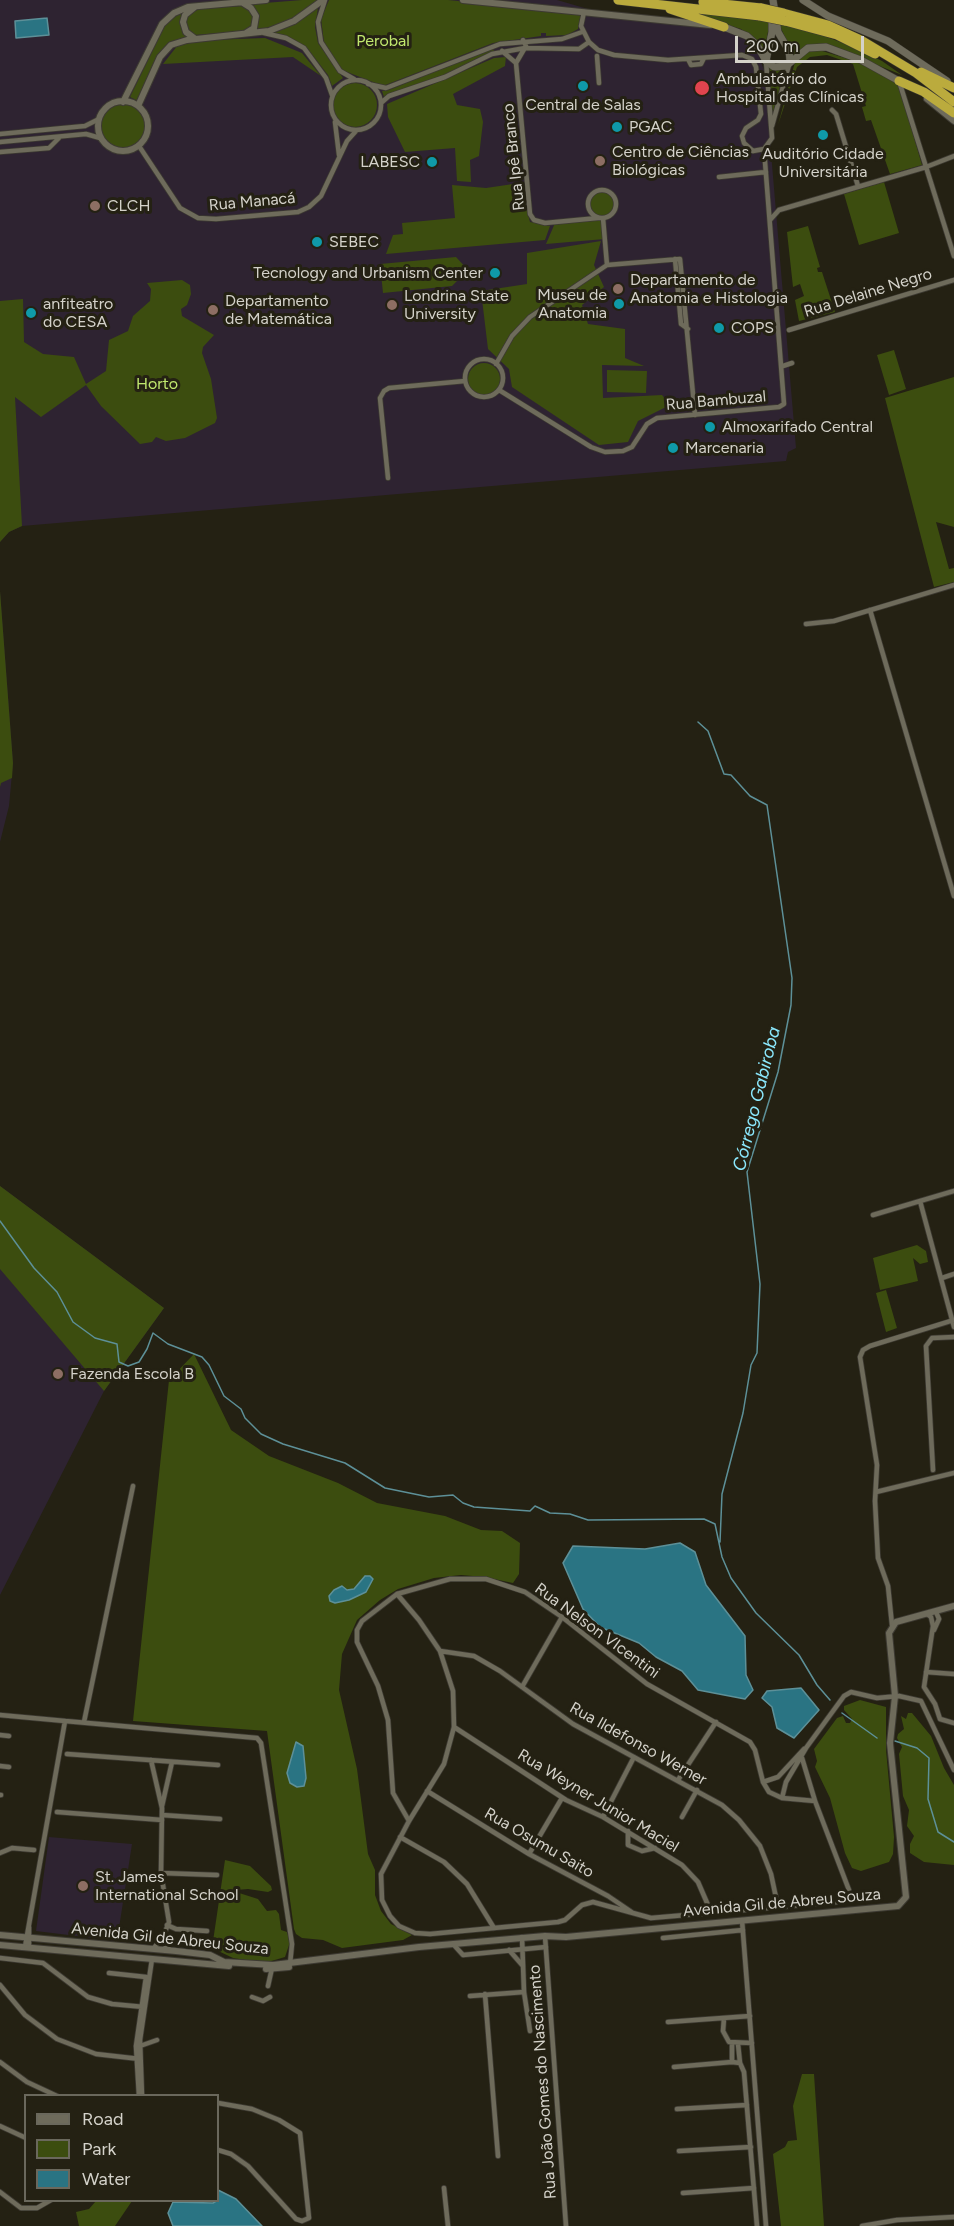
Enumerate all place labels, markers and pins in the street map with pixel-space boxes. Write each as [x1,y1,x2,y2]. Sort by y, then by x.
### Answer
place label: Ambulatório do Hospital das Clínicas [716,69,864,107]
marker: Central de Salas [576,79,590,93]
marker: Ambulatório do Hospital das Clínicas [693,79,711,97]
place label: Central de Salas [525,95,641,115]
place label: PGAC [629,117,672,137]
marker: PGAC [610,120,624,134]
marker: Auditório Cidade Universitária [816,128,830,142]
place label: Centro de Ciências Biológicas [612,142,749,180]
place label: Auditório Cidade Universitária [762,144,884,182]
place label: LABESC [360,152,420,172]
marker: Centro de Ciências Biológicas [593,154,607,168]
marker: LABESC [425,155,439,169]
place label: CLCH [107,196,150,216]
marker: CLCH [88,199,102,213]
place label: SEBEC [329,232,379,252]
marker: SEBEC [310,235,324,249]
place label: Tecnology and Urbanism Center [253,263,483,283]
marker: Tecnology and Urbanism Center [488,266,502,280]
place label: Departamento de Anatomia e Histologia [630,270,788,308]
marker: Departamento de Anatomia e Histologia [611,282,625,296]
place label: Museu de Anatomia [537,285,607,323]
place label: Londrina State University [404,286,509,324]
place label: Departamento de Matemática [225,291,332,329]
place label: anfiteatro do CESA [43,294,113,332]
marker: Museu de Anatomia [612,297,626,311]
marker: Londrina State University [385,298,399,312]
marker: Departamento de Matemática [206,303,220,317]
marker: anfiteatro do CESA [24,306,38,320]
place label: COPS [731,318,774,338]
marker: COPS [712,321,726,335]
place label: Almoxarifado Central [722,417,873,437]
marker: Almoxarifado Central [703,420,717,434]
place label: Marcenaria [685,438,764,458]
marker: Marcenaria [666,441,680,455]
place label: Fazenda Escola B [70,1364,194,1384]
marker: Fazenda Escola B [51,1367,65,1381]
place label: St. James International School [95,1867,239,1905]
marker: St. James International School [76,1879,90,1893]

